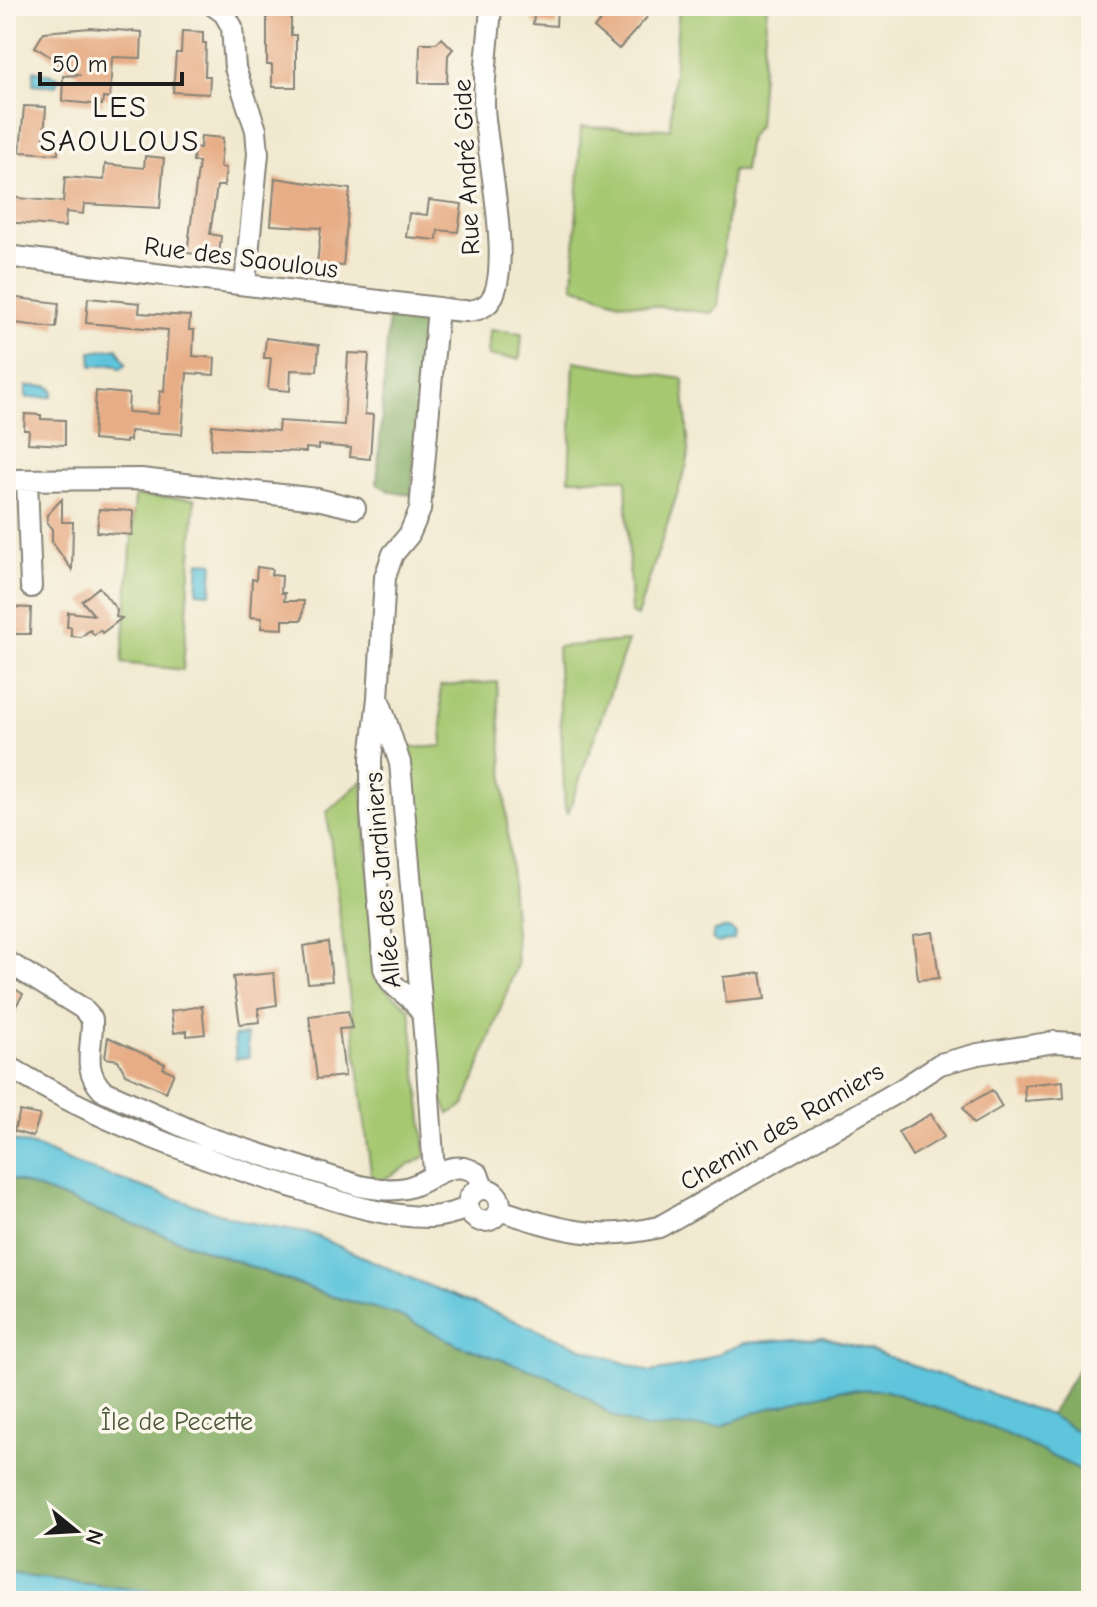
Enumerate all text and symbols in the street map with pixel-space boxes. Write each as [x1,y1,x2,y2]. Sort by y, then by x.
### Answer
scale bar [40,36,182,86]
text: 50 m [52,50,108,78]
street label: Rue André Gide [447,78,487,256]
district label: LES SAOULOUS [40,90,200,159]
street label: Rue des Saoulous [142,231,340,285]
street label: Allée des Jardiniers [359,771,407,989]
street label: Chemin des Ramiers [675,1057,889,1197]
park label: Île de Pecette [101,1406,253,1437]
north arrow [36,1491,116,1571]
text: N [79,1526,109,1548]

